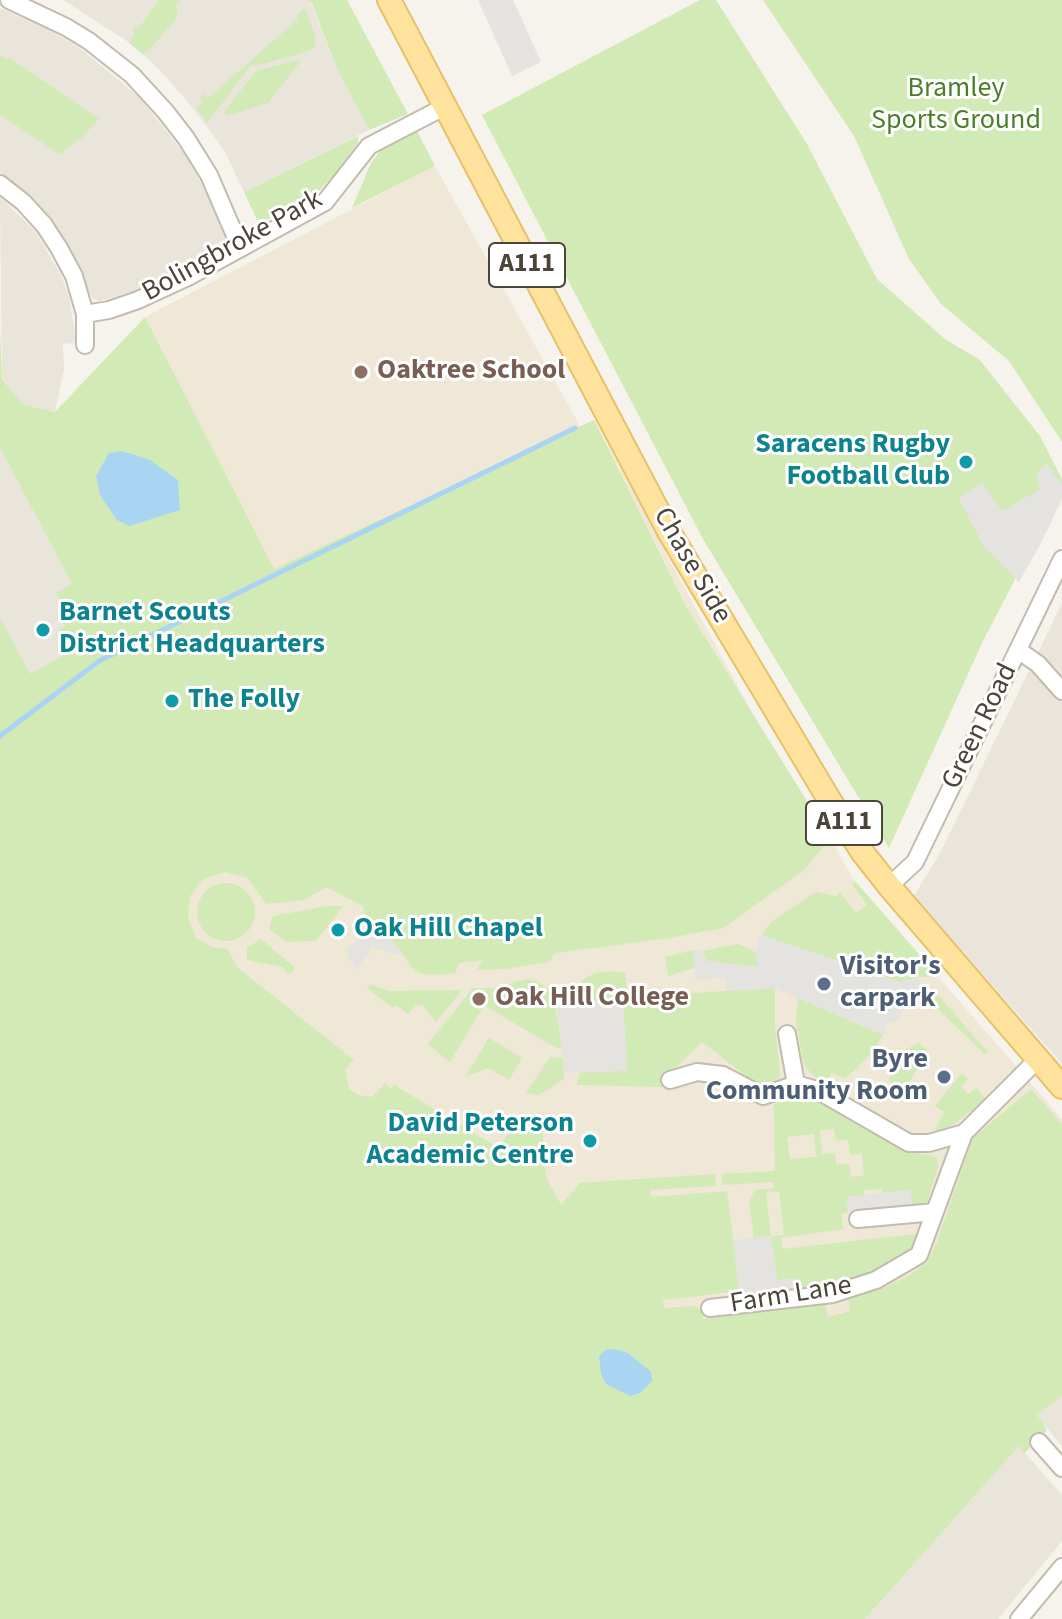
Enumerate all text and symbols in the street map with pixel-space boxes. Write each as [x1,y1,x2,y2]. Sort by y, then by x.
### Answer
park label: Bramley Sports Ground [871,73,1041,139]
street label: Bolingbroke Park [137,184,329,310]
road number: A111 [489,243,565,287]
place label: Oaktree School [377,355,565,389]
marker: Oaktree School [352,363,370,381]
place label: Saracens Rugby Football Club [755,429,950,495]
marker: Saracens Rugby Football Club [957,453,975,471]
street label: Chase Side [644,502,738,630]
place label: Barnet Scouts District Headquarters [59,597,325,663]
marker: Barnet Scouts District Headquarters [34,621,52,639]
street label: Green Road [936,659,1026,795]
place label: The Folly [188,684,300,718]
marker: The Folly [163,692,181,710]
road number: A111 [806,801,882,845]
place label: Oak Hill Chapel [354,913,543,947]
marker: Oak Hill Chapel [329,921,347,939]
place label: Visitor's carpark [840,951,941,1017]
marker: Visitor's carpark [815,975,833,993]
place label: Oak Hill College [495,982,689,1016]
marker: Oak Hill College [470,990,488,1008]
place label: Byre Community Room [706,1044,928,1110]
marker: Byre Community Room [935,1068,953,1086]
place label: David Peterson Academic Centre [366,1108,574,1174]
marker: David Peterson Academic Centre [581,1132,599,1150]
street label: Farm Lane [728,1270,854,1322]

